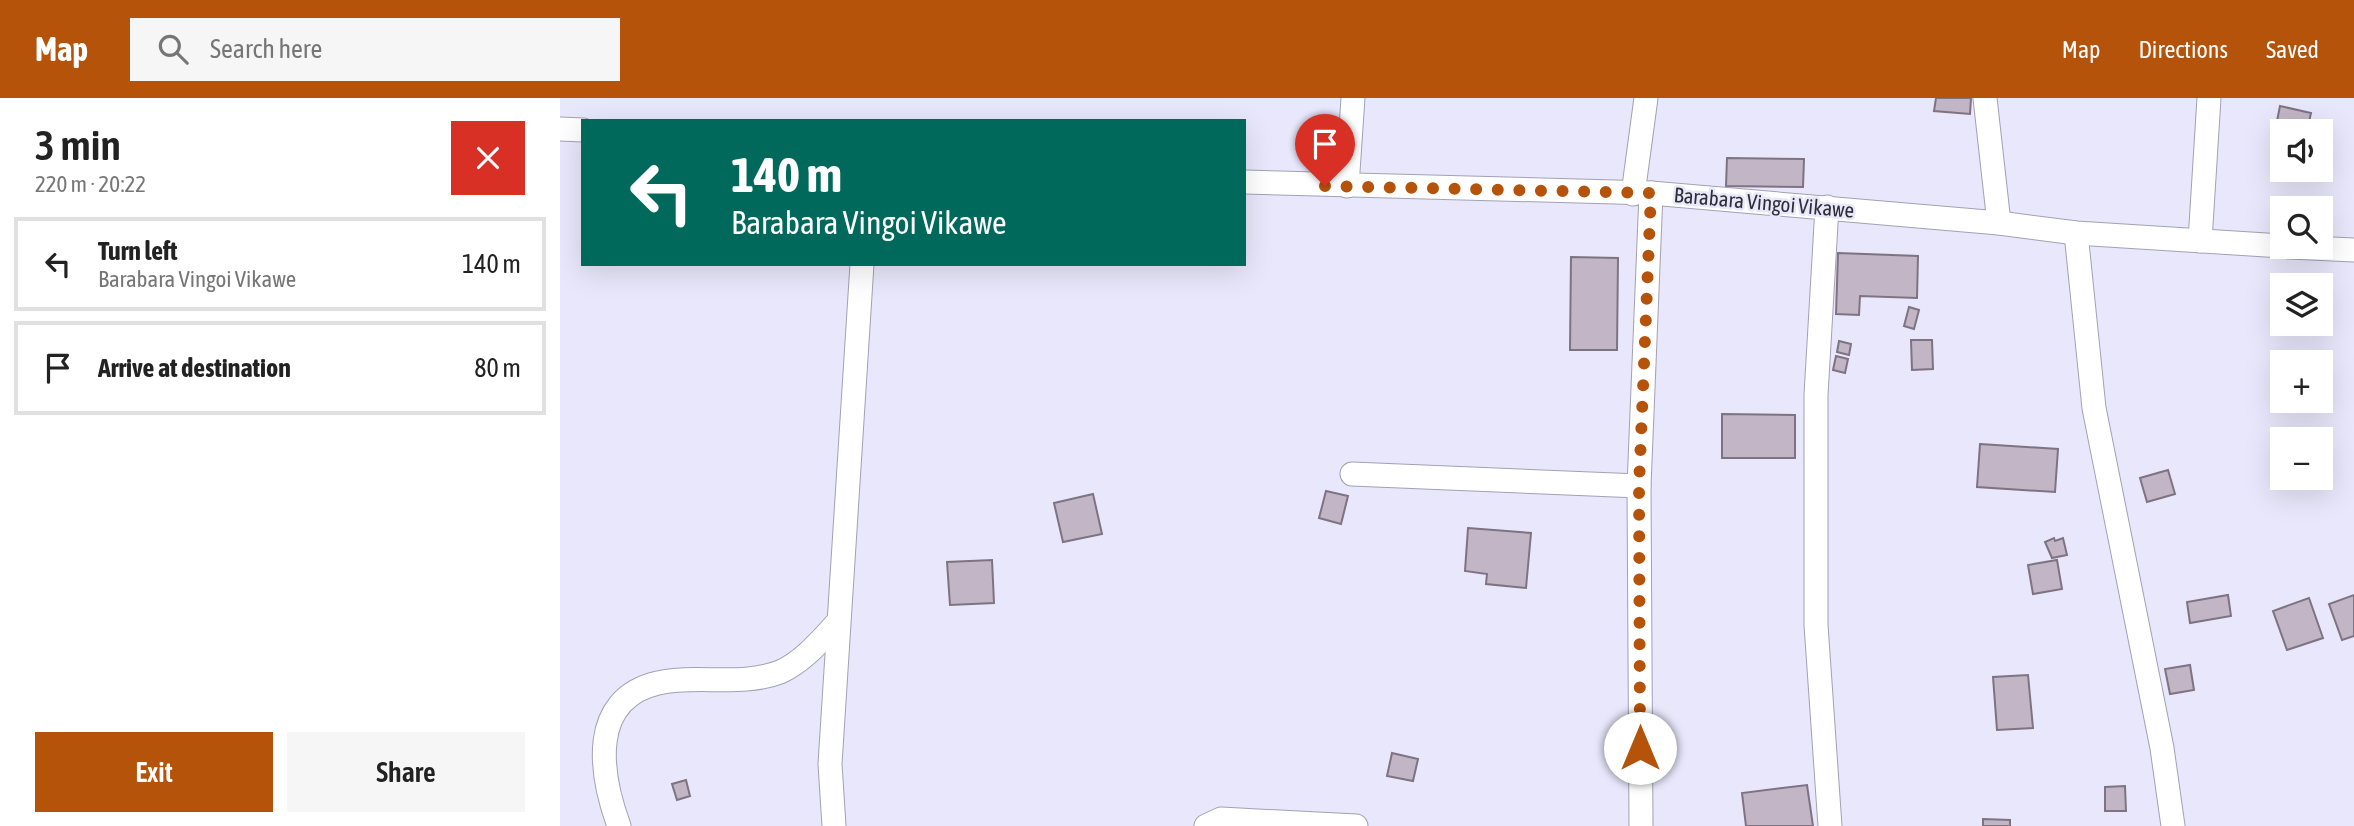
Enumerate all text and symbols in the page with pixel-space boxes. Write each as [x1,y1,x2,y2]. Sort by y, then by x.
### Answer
search box [130,18,620,81]
text: Map [35,30,88,68]
icon: search [154,30,192,68]
text: Search here [210,34,322,64]
text: Map [2062,36,2100,63]
text: Directions [2138,36,2228,63]
text: Saved [2266,36,2319,63]
pin [1295,114,1355,186]
map controls [2270,119,2333,490]
button: sound [2270,119,2333,182]
text: 3 min [35,121,121,169]
button: close [451,121,525,195]
icon: arrive [1306,125,1344,163]
text: 140 m [731,146,842,202]
icon: left [616,147,707,238]
text: 220 m · 20:22 [35,171,146,197]
street label: Barabara Vingoi Vikawe [1673,182,1855,222]
button: search [2270,196,2333,259]
text: Barabara Vingoi Vikawe [731,204,1007,241]
text: Turn left [98,236,178,266]
icon: left [39,245,77,283]
text: 140 m [462,249,521,279]
text: Barabara Vingoi Vikawe [98,266,296,292]
button: layers [2270,273,2333,336]
icon: arrive [39,349,77,387]
button: + [2270,350,2333,413]
text: Arrive at destination [98,353,291,383]
text: 80 m [474,353,521,383]
button: − [2270,427,2333,490]
position arrow [1603,711,1677,785]
button: Exit [35,732,273,812]
button: Share [287,732,525,812]

